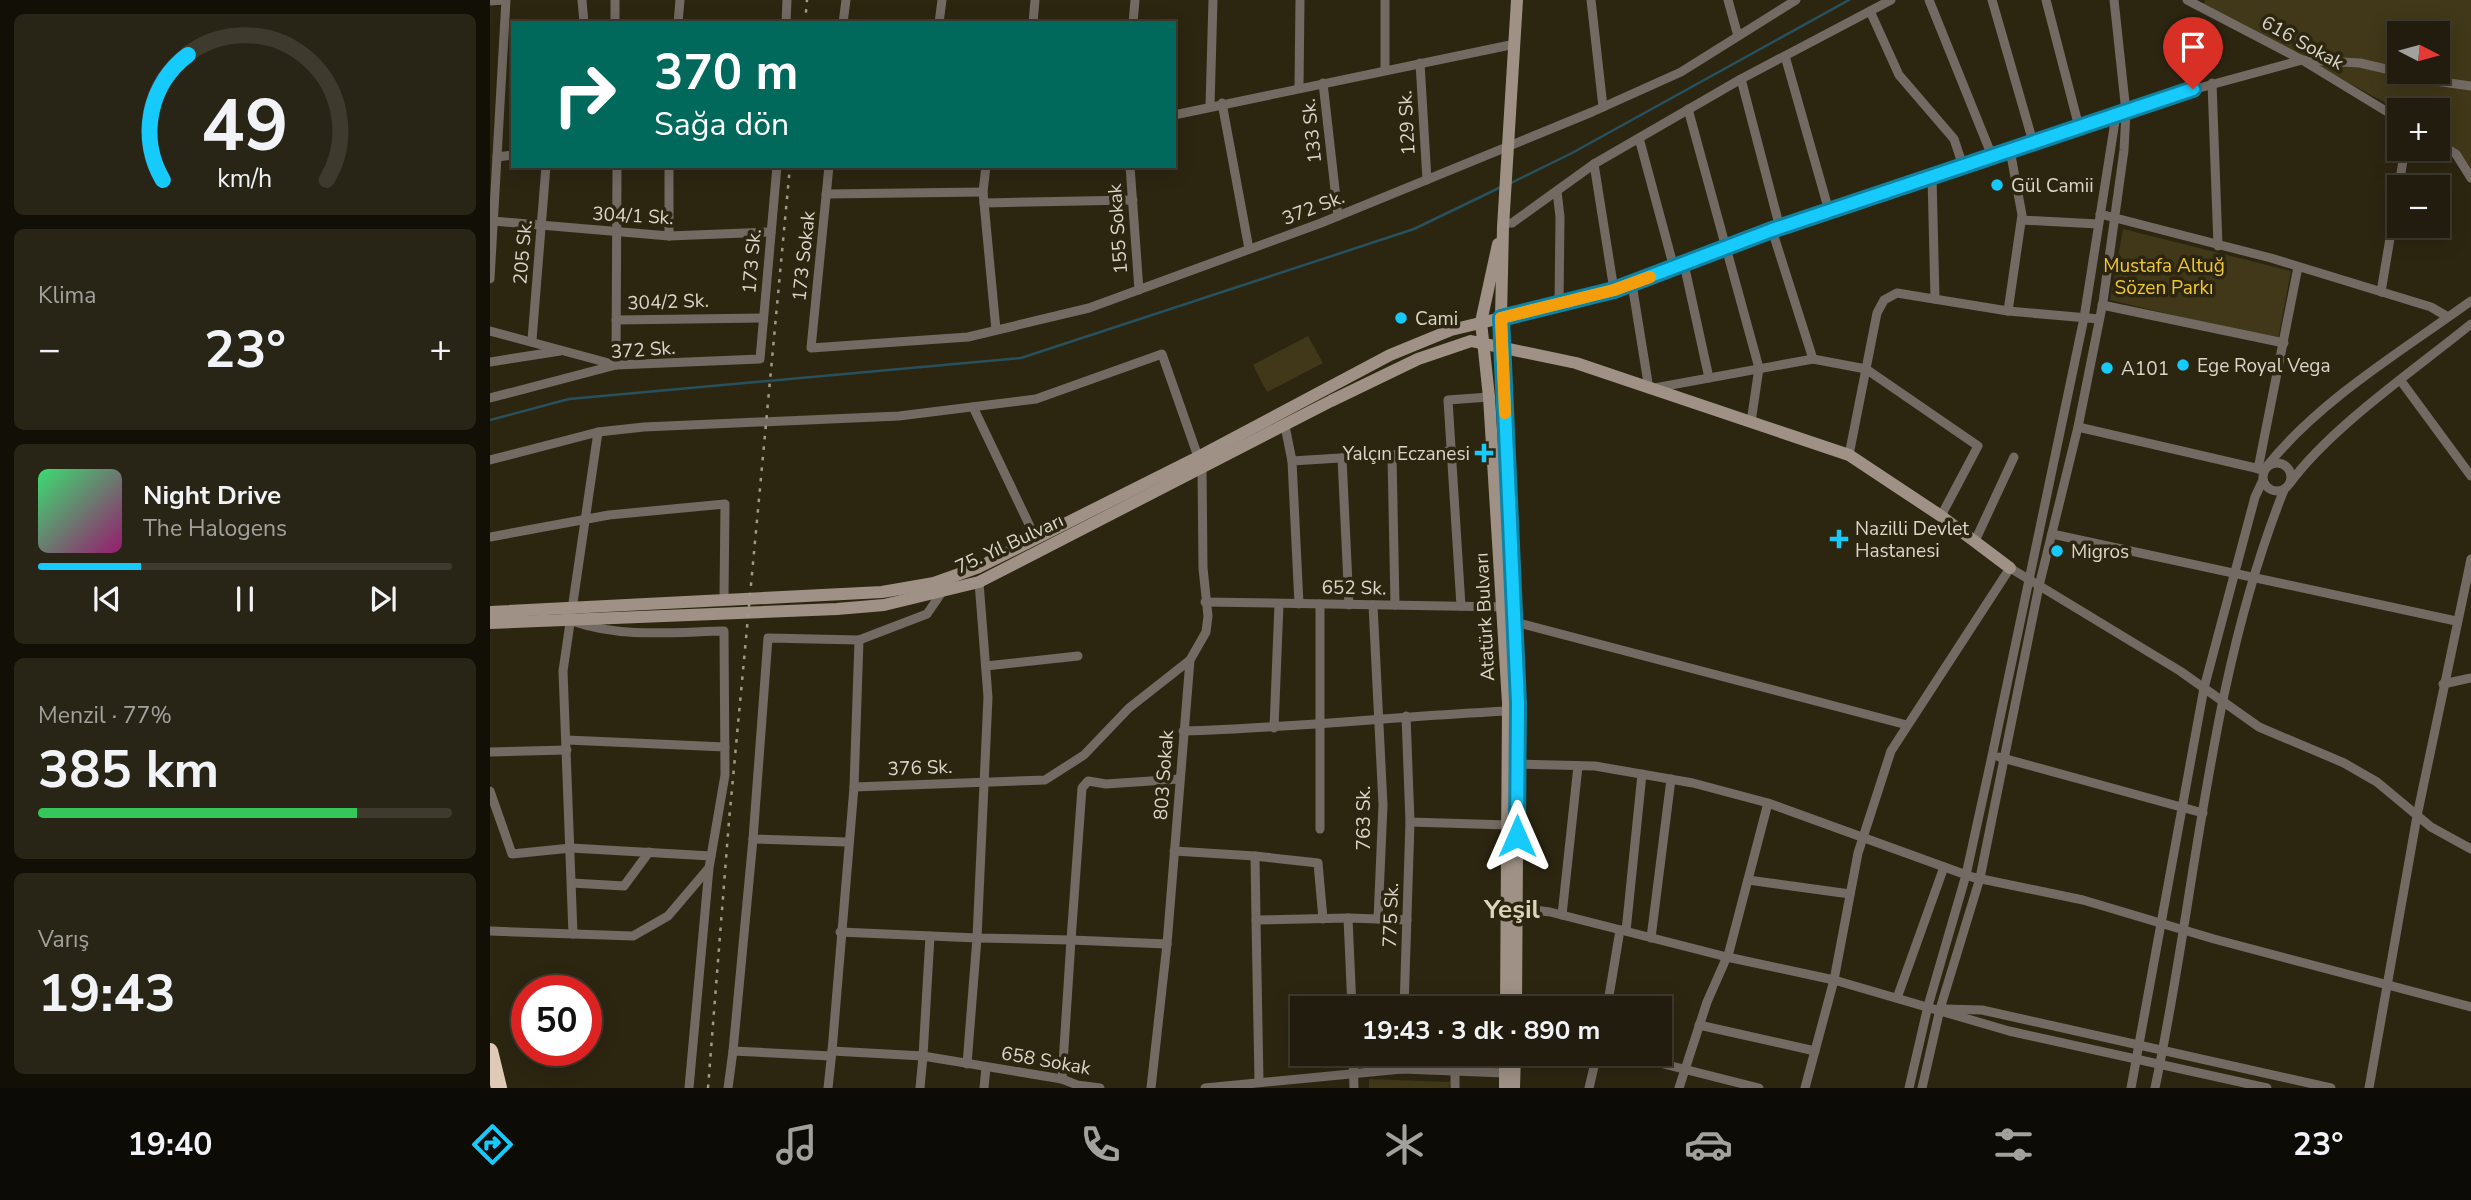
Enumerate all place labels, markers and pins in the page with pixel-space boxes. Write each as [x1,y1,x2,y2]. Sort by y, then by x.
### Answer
pin [2163,17,2223,89]
place label: Gül Camii [2011,173,2094,199]
marker: Gül Camii [1989,177,2005,193]
place label: Cami [1415,306,1458,332]
marker: Cami [1393,310,1409,326]
place label: Ege Royal Vega [2197,353,2330,379]
place label: A101 [2121,356,2169,382]
marker: Ege Royal Vega [2175,357,2191,373]
marker: A101 [2099,360,2115,376]
place label: Yalçın Eczanesi [1342,441,1470,467]
marker: Yalçın Eczanesi [1476,445,1492,461]
place label: Nazilli Devlet Hastanesi [1855,516,1969,564]
marker: Nazilli Devlet Hastanesi [1829,529,1849,549]
place label: Migros [2071,539,2129,565]
marker: Migros [2049,543,2065,559]

